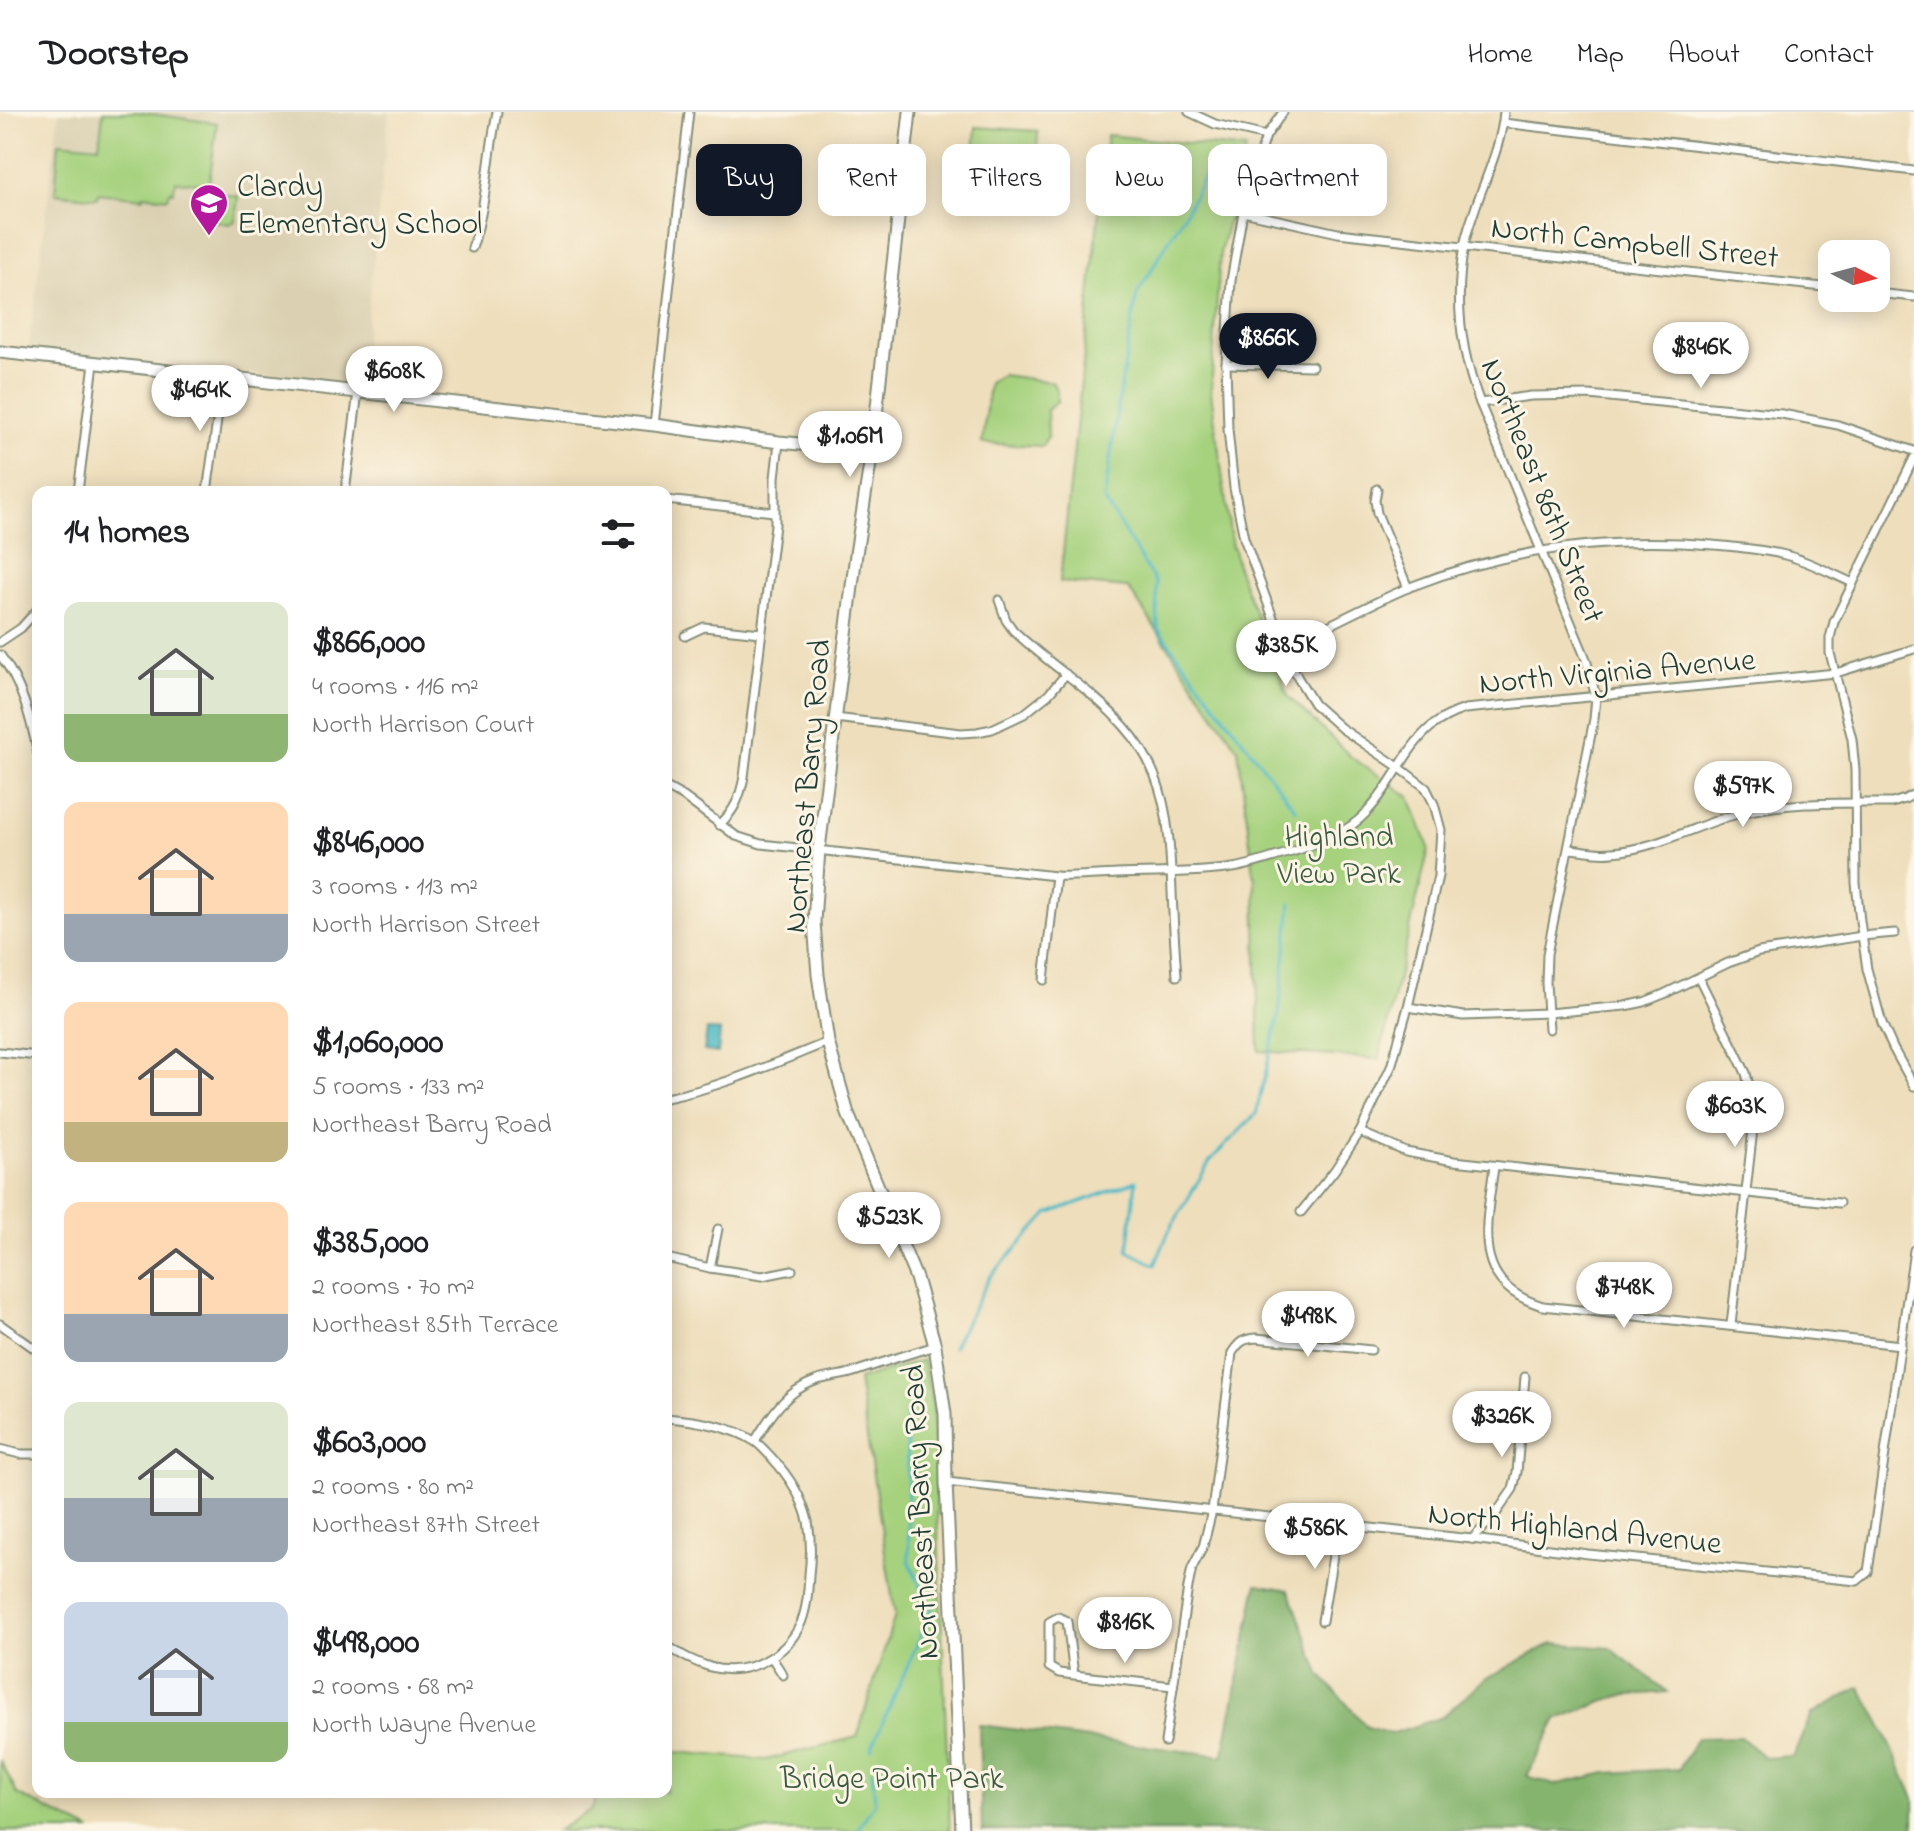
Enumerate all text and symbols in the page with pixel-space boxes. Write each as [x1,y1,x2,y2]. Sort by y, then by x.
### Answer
text: Doorstep [40,27,189,83]
text: Home [1467,35,1533,76]
text: Map [1577,35,1624,76]
text: About [1668,35,1740,76]
text: Contact [1784,35,1874,76]
chip: Buy [696,144,802,216]
chip: Rent [818,144,926,216]
chip: Filters [942,144,1070,216]
chip: New [1086,144,1192,216]
chip: Apartment [1208,144,1387,216]
place label: Clardy Elementary School [237,165,482,249]
school or university icon: Clardy Elementary School [188,182,230,237]
street label: North Campbell Street [1489,206,1781,283]
north arrow [1818,240,1890,312]
map controls [1818,240,1890,312]
pin: $866K [1212,313,1324,381]
text: $866K [1238,320,1298,358]
pin: $846K [1645,322,1757,390]
text: $846K [1671,329,1731,367]
pin: $608K [338,346,450,414]
street label: Northeast 86th Street [1466,352,1615,631]
text: $608K [364,353,424,391]
pin: $464K [144,365,256,433]
text: $464K [169,372,231,410]
pin: $1.06M [785,411,915,479]
text: $1.06M [816,418,884,456]
text: 14 homes [64,509,190,559]
icon: filters [596,512,640,556]
text: $866,000 [312,619,425,669]
pin: $385K [1230,620,1342,688]
text: $385K [1254,627,1318,665]
icon: home [128,634,224,730]
street label: Northeast Barry Road [773,637,846,935]
street label: North Virginia Avenue [1477,638,1758,709]
text: 4 rooms · 116 m² [312,669,479,707]
text: North Harrison Court [312,707,534,745]
pin: $597K [1687,761,1799,829]
text: $597K [1712,768,1774,806]
park label: Highland View Park [1276,815,1402,899]
text: $846,000 [312,819,424,869]
icon: home [128,834,224,930]
text: 3 rooms · 113 m² [312,869,478,907]
text: North Harrison Street [312,907,540,945]
text: $1,060,000 [312,1019,443,1069]
icon: home [128,1034,224,1130]
text: 5 rooms · 133 m² [312,1069,485,1107]
pin: $603K [1679,1081,1791,1149]
text: $603K [1704,1088,1766,1126]
text: Northeast Barry Road [312,1107,552,1145]
pin: $523K [833,1192,945,1260]
text: $523K [856,1199,922,1237]
text: $385,000 [312,1219,429,1269]
icon: home [128,1234,224,1330]
pin: $748K [1568,1262,1680,1330]
text: 2 rooms · 70 m² [312,1269,475,1307]
text: $748K [1594,1269,1654,1307]
pin: $498K [1252,1291,1364,1359]
text: $498K [1280,1298,1336,1336]
text: Northeast 85th Terrace [312,1307,558,1345]
street label: Northeast Barry Road [891,1363,954,1660]
pin: $326K [1446,1391,1558,1459]
text: $326K [1470,1398,1534,1436]
text: $603,000 [312,1419,426,1469]
icon: home [128,1434,224,1530]
text: 2 rooms · 80 m² [312,1469,474,1507]
street label: North Highland Avenue [1426,1492,1724,1569]
pin: $586K [1259,1503,1371,1571]
text: Northeast 87th Street [312,1507,540,1545]
text: $586K [1283,1510,1347,1548]
pin: $816K [1069,1597,1181,1665]
text: $816K [1096,1604,1154,1642]
text: $498,000 [312,1619,419,1669]
icon: home [128,1634,224,1730]
text: 2 rooms · 68 m² [312,1669,474,1707]
text: North Wayne Avenue [312,1707,536,1745]
park label: Bridge Point Park [779,1757,1005,1804]

